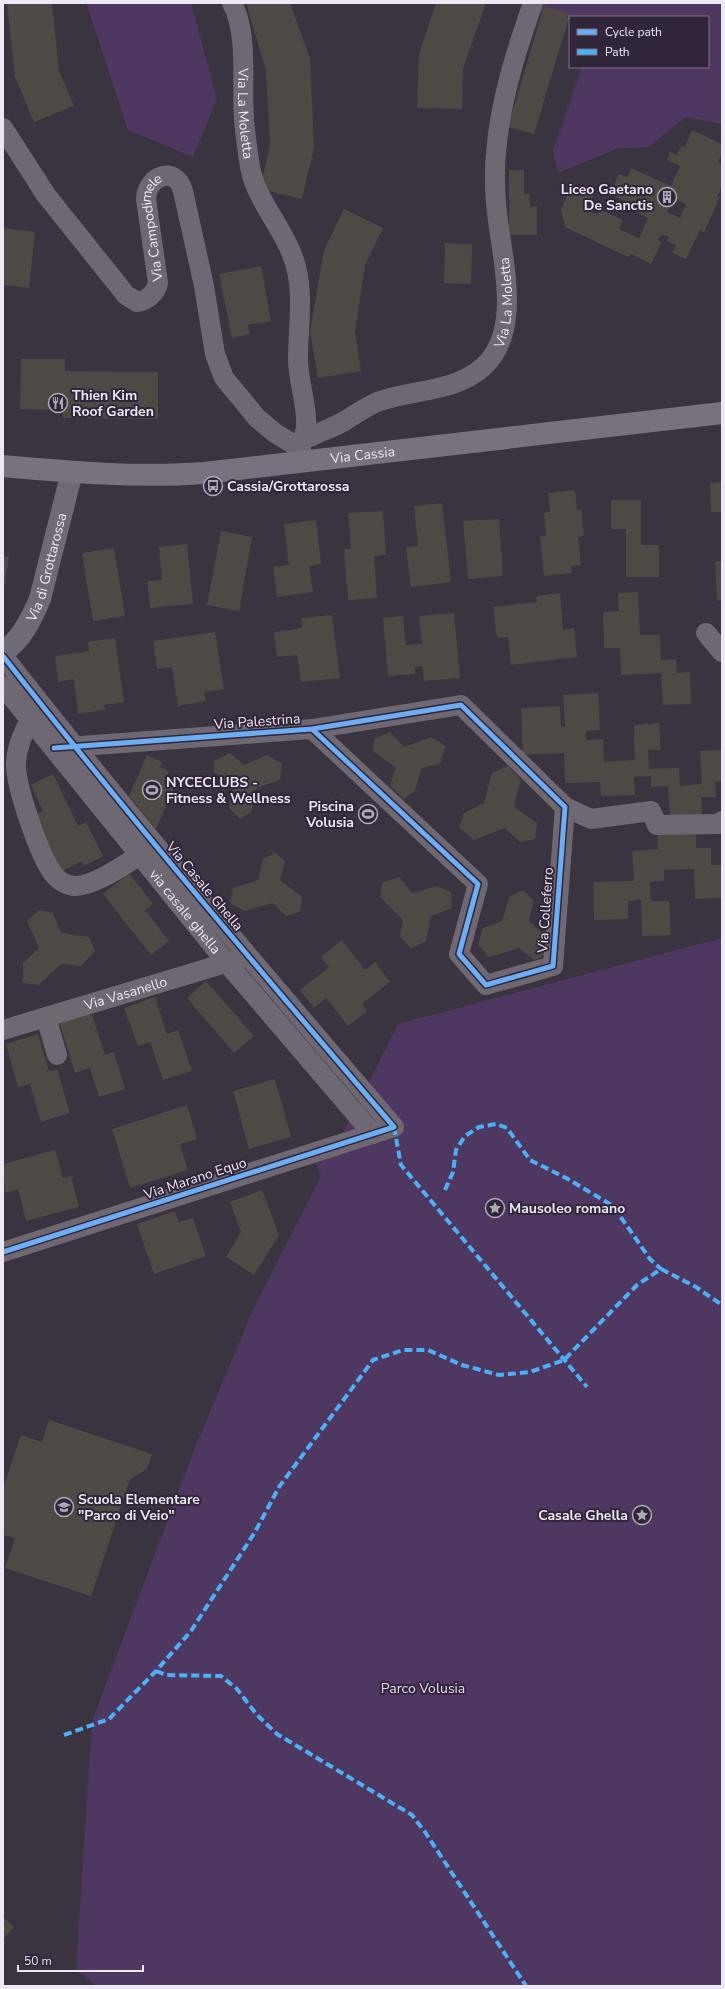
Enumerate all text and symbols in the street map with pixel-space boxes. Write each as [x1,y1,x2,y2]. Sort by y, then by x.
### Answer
legend [569,16,709,68]
text: Cycle path [605,24,662,40]
text: Path [605,44,630,60]
street label: Via La Moletta [233,67,258,160]
street label: Via Campodimele [137,169,168,284]
place label: Liceo Gaetano De Sanctis [561,180,653,215]
building icon: Liceo Gaetano De Sanctis [656,186,678,208]
street label: Via La Moletta [489,256,517,352]
place label: Thien Kim Roof Garden [72,386,154,421]
restaurant icon: Thien Kim Roof Garden [47,392,69,414]
street label: Via Cassia [328,442,396,468]
bus stop icon: Cassia/Grottarossa [202,475,224,497]
place label: Cassia/Grottarossa [227,477,350,496]
street label: Via di Grottarossa [21,511,71,626]
street label: Via Palestrina [212,709,301,734]
place label: NYCECLUBS - Fitness & Wellness [166,773,291,808]
sports icon: NYCECLUBS - Fitness & Wellness [141,779,163,801]
place label: Piscina Volusia [305,797,354,832]
sports icon: Piscina Volusia [357,803,379,825]
street label: Via Casale Ghella [161,837,248,935]
street label: via casale ghella [145,865,225,958]
street label: Via Colleferro [533,866,558,955]
street label: Via Vasanello [81,972,170,1015]
street label: Via Marano Equo [140,1153,249,1204]
place icon: Mausoleo romano [484,1197,506,1219]
place label: Mausoleo romano [509,1199,625,1218]
place label: Scuola Elementare "Parco di Veio" [78,1490,200,1525]
school or university icon: Scuola Elementare "Parco di Veio" [53,1496,75,1518]
place icon: Casale Ghella [631,1504,653,1526]
place label: Casale Ghella [538,1506,628,1525]
park label: Parco Volusia [381,1679,465,1698]
scale bar [18,1947,143,1973]
text: 50 m [24,1953,52,1969]

